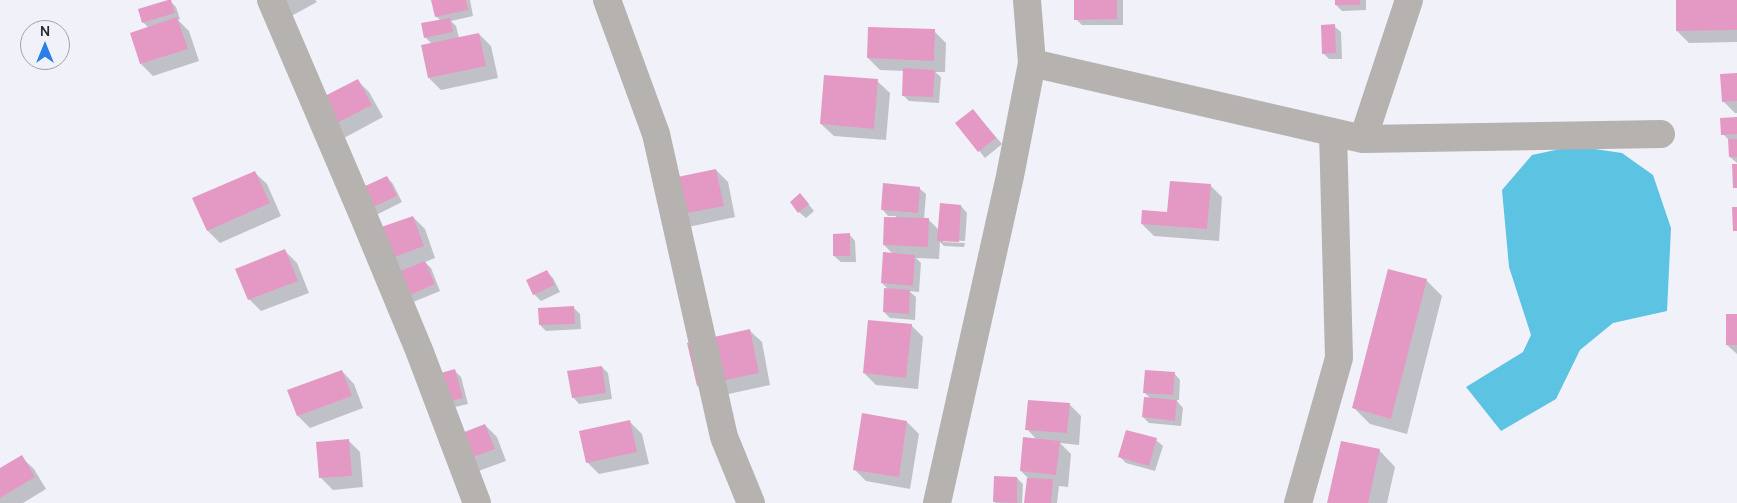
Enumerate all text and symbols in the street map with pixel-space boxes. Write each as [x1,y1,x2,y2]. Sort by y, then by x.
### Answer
north arrow [20,20,70,70]
text: N [40,21,50,40]

